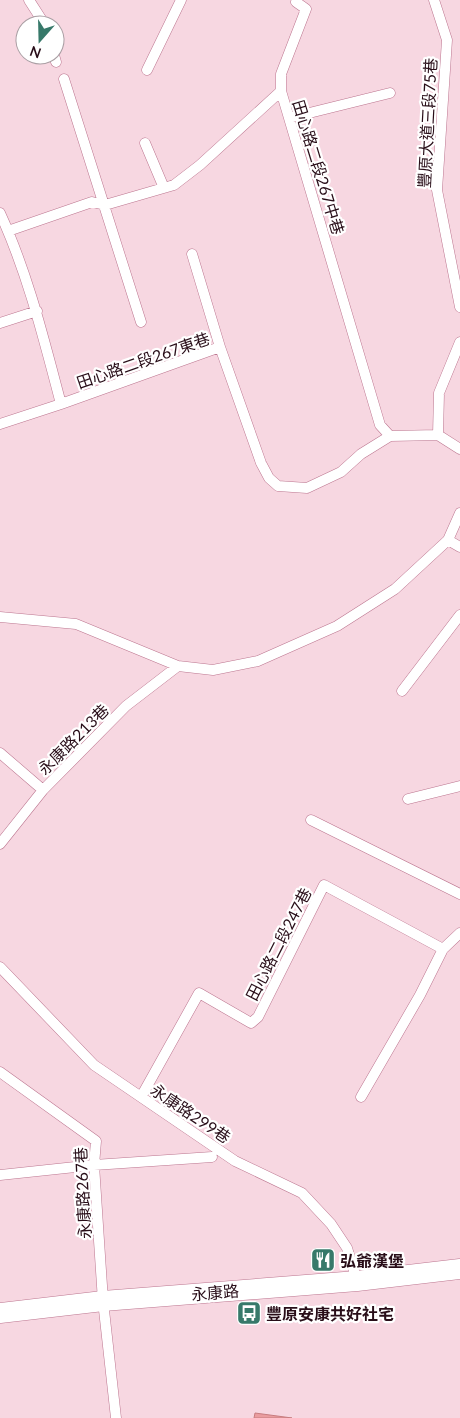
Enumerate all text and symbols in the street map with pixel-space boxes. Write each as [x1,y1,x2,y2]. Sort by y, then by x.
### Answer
north arrow [15,15,65,65]
text: N [27,43,43,63]
street label: 豐原大道三段75巷 [414,57,440,189]
street label: 田心路二段267中巷 [289,97,349,237]
street label: 田心路二段267東巷 [74,328,212,392]
street label: 永康路213巷 [34,700,112,778]
street label: 田心路二段247巷 [241,885,315,1003]
street label: 永康路299巷 [148,1079,234,1147]
street label: 永康路267巷 [70,1147,94,1239]
restaurant icon: 弘爺漢堡 [310,1247,336,1273]
place label: 弘爺漢堡 [340,1251,404,1270]
street label: 永康路 [190,1280,240,1304]
bus stop icon: 豐原安康共好社宅 [236,1300,262,1326]
place label: 豐原安康共好社宅 [266,1304,394,1323]

